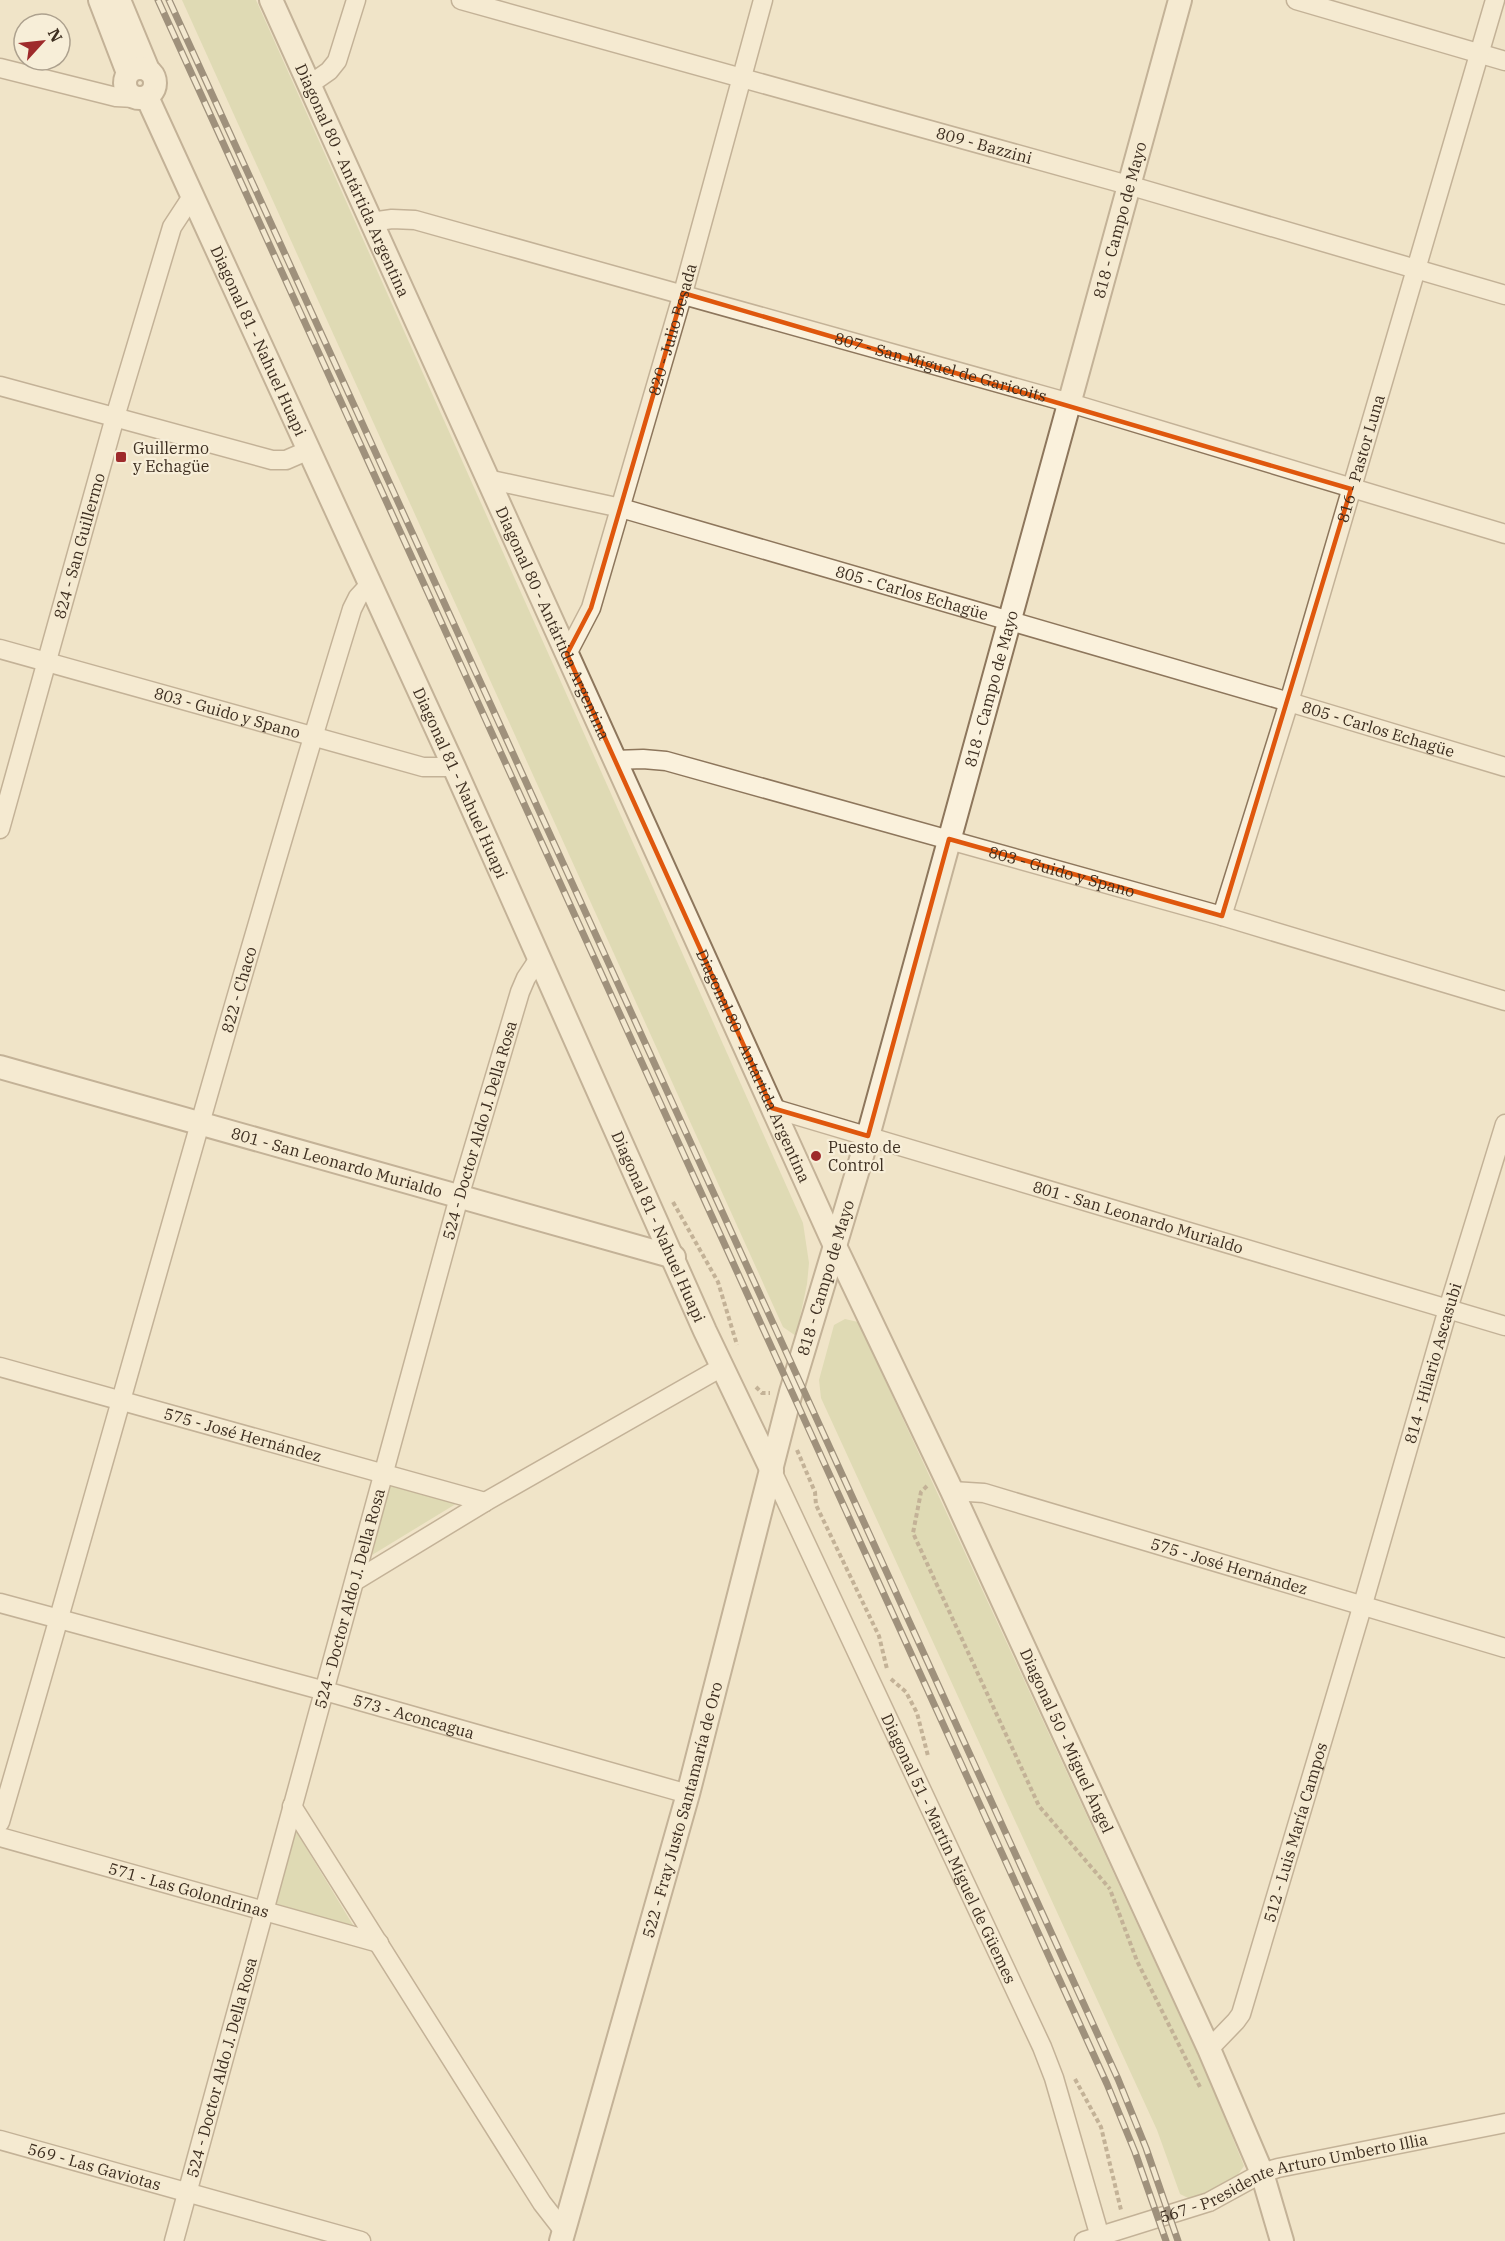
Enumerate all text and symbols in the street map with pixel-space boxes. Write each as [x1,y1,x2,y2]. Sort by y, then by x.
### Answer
north arrow [12,12,72,72]
text: N [44,25,67,45]
street label: Diagonal 80 - Antártida Argentina [291,61,414,300]
street label: 809 - Bazzini [934,122,1034,168]
street label: 818 - Campo de Mayo [1089,139,1151,300]
street label: Diagonal 81 - Nahuel Huapi [206,242,311,439]
street label: 820 - Julio Besada [644,261,701,398]
street label: 807 - San Miguel de Garicoits [832,328,1049,406]
street label: 816 - Pastor Luna [1332,392,1389,525]
place label: Guillermo y Echagüe [133,438,209,476]
marker: Guillermo y Echagüe [114,450,128,464]
street label: 824 - San Guillermo [49,471,109,621]
street label: Diagonal 80 - Antártida Argentina [492,503,615,743]
street label: 805 - Carlos Echagüe [833,561,991,624]
street label: 818 - Campo de Mayo [960,608,1022,769]
street label: 803 - Guido y Spano [152,682,303,742]
street label: Diagonal 81 - Nahuel Huapi [409,684,512,881]
street label: 805 - Carlos Echagüe [1300,697,1457,761]
street label: 803 - Guido y Spano [986,841,1137,901]
street label: 822 - Chaco [217,944,261,1035]
street label: Diagonal 80 - Antártida Argentina [692,946,815,1186]
street label: 524 - Doctor Aldo J. Della Rosa [438,1018,521,1242]
street label: 801 - San Leonardo Murialdo [229,1123,445,1201]
street label: Diagonal 81 - Nahuel Huapi [607,1128,710,1325]
place label: Puesto de Control [828,1137,901,1175]
marker: Puesto de Control [809,1149,823,1163]
street label: 801 - San Leonardo Murialdo [1030,1176,1246,1258]
street label: 818 - Campo de Mayo [793,1198,858,1358]
street label: 814 - Hilario Ascasubi [1400,1280,1466,1446]
street label: 575 - José Hernández [162,1403,324,1466]
street label: 524 - Doctor Aldo J. Della Rosa [310,1486,389,1711]
street label: 575 - José Hernández [1148,1533,1310,1599]
street label: Diagonal 50 - Miguel Ángel [1016,1645,1118,1836]
street label: 522 - Fray Justo Santamaría de Oro [638,1680,726,1940]
street label: 573 - Aconcagua [351,1690,477,1743]
street label: Diagonal 51 - Martín Miguel de Güemes [877,1710,1021,1987]
street label: 512 - Luis María Campos [1259,1740,1331,1925]
street label: 571 - Las Golondrinas [106,1858,271,1922]
street label: 524 - Doctor Aldo J. Della Rosa [182,1955,261,2180]
street label: 567 - Presidente Arturo Umberto Illia [1157,2129,1430,2227]
street label: 569 - Las Gaviotas [26,2138,163,2195]

